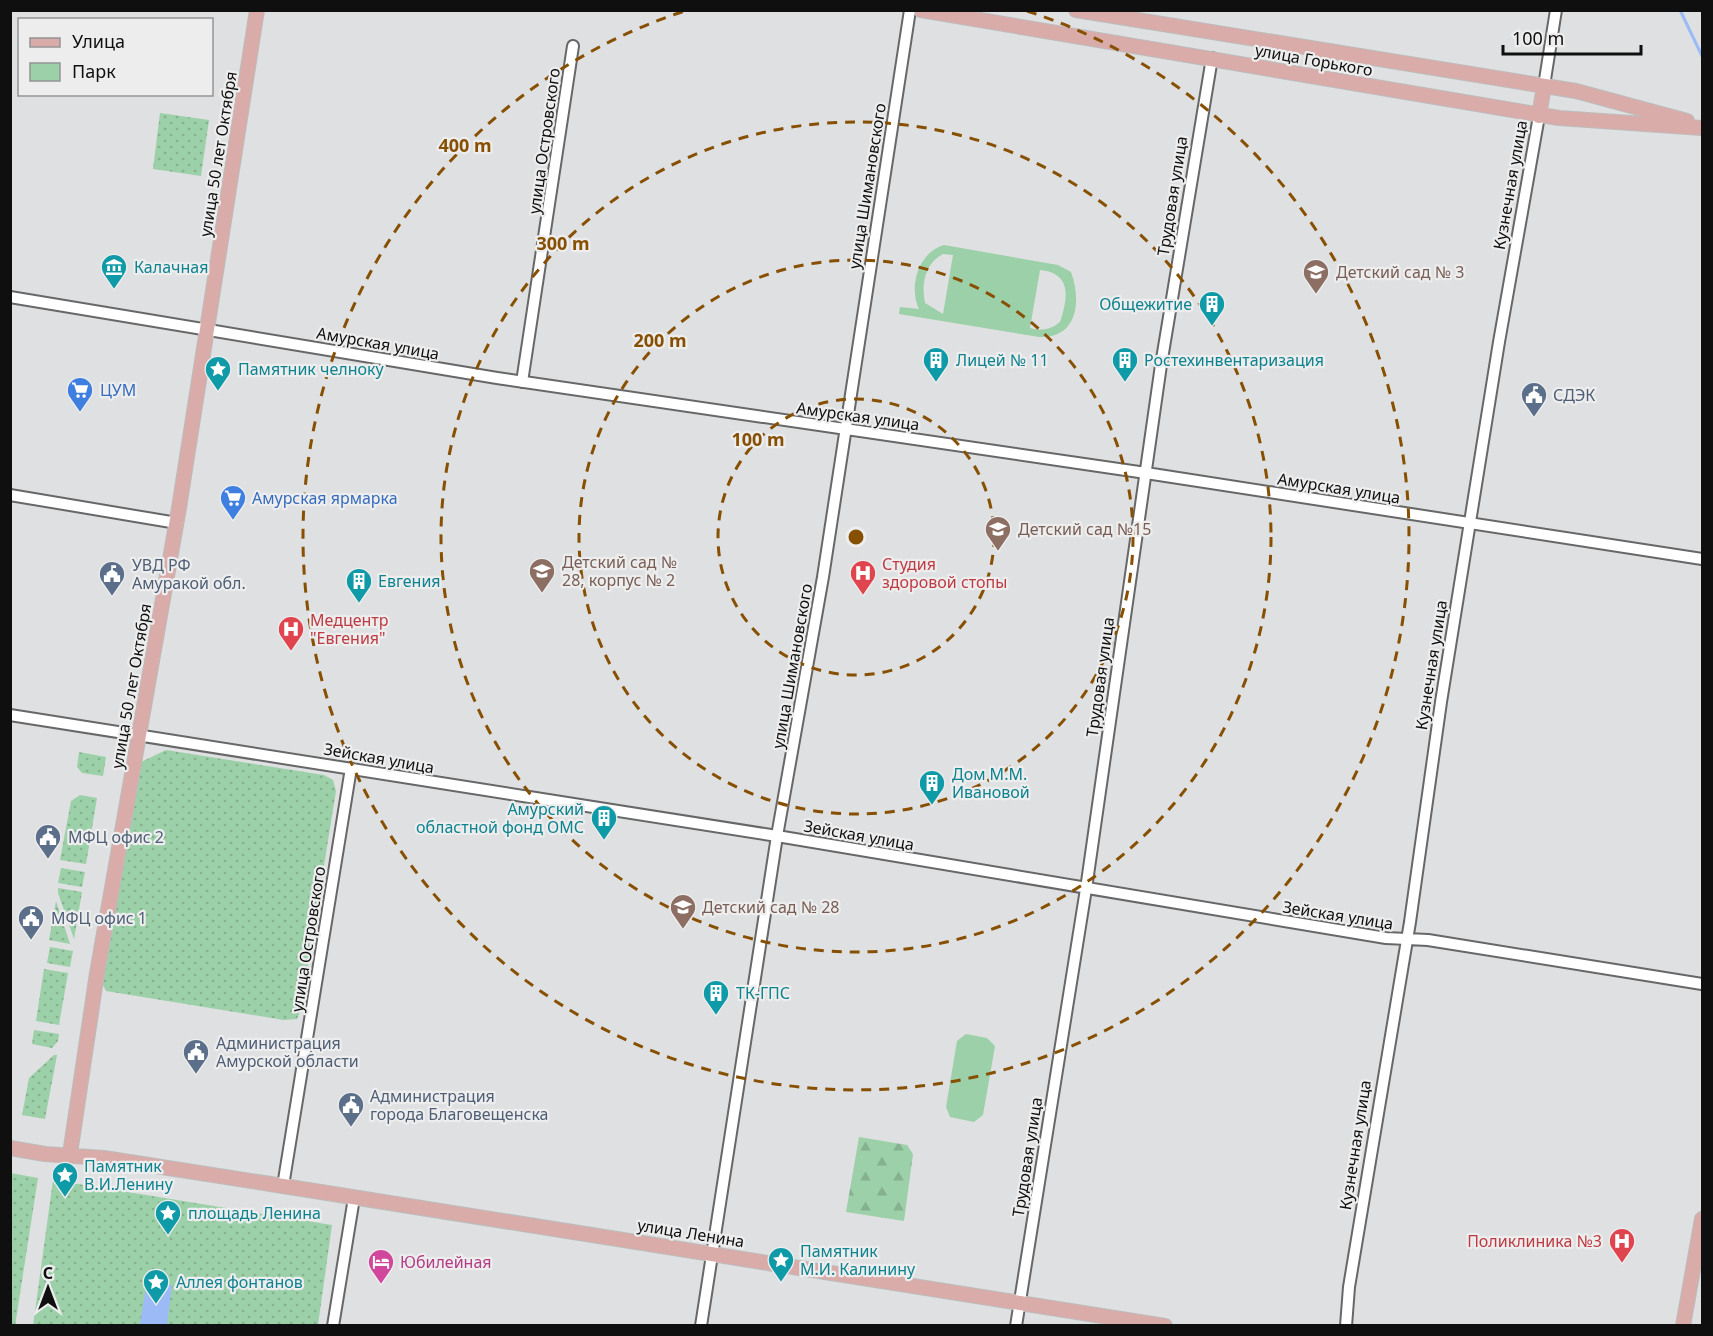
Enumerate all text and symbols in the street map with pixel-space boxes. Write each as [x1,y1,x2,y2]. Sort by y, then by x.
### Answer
legend [18,18,213,96]
scale bar [1503,18,1641,56]
text: 100 m [1512,26,1564,50]
text: Улица [72,29,125,53]
street label: улица Горького [1253,39,1375,81]
text: Парк [72,59,116,83]
street label: улица Островского [523,67,565,215]
street label: улица 50 лет Октября [194,70,242,238]
street label: улица Шимановского [843,102,891,270]
street label: Кузнечная улица [1488,119,1532,251]
text: 400 m [438,133,492,157]
street label: Трудовая улица [1152,135,1192,257]
text: 300 m [536,231,590,255]
museum icon: Калачная [99,252,129,290]
place label: Калачная [134,256,208,278]
school or university icon: Детский сад № 3 [1301,257,1331,295]
place label: Детский сад № 3 [1336,261,1464,283]
building icon: Общежитие [1197,289,1227,327]
place label: Общежитие [1099,293,1192,315]
street label: Амурская улица [315,321,441,365]
text: 200 m [633,328,687,352]
building icon: Лицей № 11 [921,345,951,383]
building icon: Ростехинвентаризация [1110,345,1140,383]
place label: Лицей № 11 [956,349,1049,371]
place label: Ростехинвентаризация [1144,349,1324,371]
place icon: Памятник челноку [203,354,233,392]
place label: Памятник челноку [238,358,384,380]
supermarket icon: ЦУМ [65,375,95,413]
place label: ЦУМ [100,379,136,401]
public building icon: СДЭК [1519,380,1549,418]
place label: СДЭК [1553,384,1595,406]
street label: Амурская улица [795,396,921,436]
text: 100 m [731,427,785,451]
street label: Амурская улица [1276,467,1402,509]
supermarket icon: Амурская ярмарка [218,483,248,521]
place label: Амурская ярмарка [252,487,398,509]
school or university icon: Детский сад №15 [983,514,1013,552]
place label: Детский сад №15 [1018,518,1151,540]
centre of rings [846,527,866,547]
place label: Детский сад № 28, корпус № 2 [562,551,677,591]
place label: Студия здоровой стопы [882,553,1007,593]
place label: УВД РФ Амуракой обл. [132,554,246,594]
school or university icon: Детский сад № 28, корпус № 2 [527,556,557,594]
hospital icon: Студия здоровой стопы [848,558,878,596]
public building icon: УВД РФ Амуракой обл. [97,559,127,597]
building icon: Евгения [344,566,374,604]
place label: Евгения [378,570,441,592]
street label: улица Шимановского [767,582,817,750]
street label: Кузнечная улица [1410,599,1452,731]
street label: улица 50 лет Октября [106,602,156,770]
place label: Медцентр "Евгения" [310,609,388,649]
hospital icon: Медцентр "Евгения" [276,614,306,652]
street label: Трудовая улица [1081,616,1119,738]
street label: Зейская улица [322,737,436,779]
place label: Дом М.М. Ивановой [952,763,1030,803]
building icon: Дом М.М. Ивановой [917,768,947,806]
place label: Амурский областной фонд ОМС [416,798,584,838]
building icon: Амурский областной фонд ОМС [589,803,619,841]
street label: Зейская улица [802,814,916,856]
public building icon: МФЦ офис 2 [33,822,63,860]
place label: МФЦ офис 2 [68,826,164,848]
street label: улица Островского [286,865,330,1013]
school or university icon: Детский сад № 28 [668,892,698,930]
street label: Зейская улица [1281,895,1395,935]
place label: Детский сад № 28 [702,896,839,918]
public building icon: МФЦ офис 1 [16,903,46,941]
place label: МФЦ офис 1 [51,907,147,929]
building icon: ТК-ГПС [701,978,731,1016]
place label: ТК-ГПС [736,982,790,1004]
place label: Администрация Амурской области [216,1032,359,1072]
public building icon: Администрация Амурской области [181,1037,211,1075]
street label: Кузнечная улица [1334,1079,1376,1211]
place label: Администрация города Благовещенска [370,1085,548,1125]
public building icon: Администрация города Благовещенска [336,1090,366,1128]
street label: Трудовая улица [1007,1096,1047,1218]
place label: Памятник В.И.Ленину [84,1155,174,1195]
place icon: Памятник В.И.Ленину [50,1160,80,1198]
place icon: площадь Ленина [153,1198,183,1236]
place label: площадь Ленина [188,1202,321,1224]
street label: улица Ленина [636,1214,746,1252]
hospital icon: Поликлиника №3 [1607,1226,1637,1264]
place label: Поликлиника №3 [1467,1230,1602,1252]
place label: Памятник М.И. Калинину [800,1240,916,1280]
place icon: Памятник М.И. Калинину [766,1245,796,1283]
hotel icon: Юбилейная [366,1247,396,1285]
place label: Юбилейная [400,1251,492,1273]
north arrow [18,1258,78,1318]
text: С [43,1262,53,1284]
place icon: Аллея фонтанов [141,1267,171,1305]
place label: Аллея фонтанов [176,1271,303,1293]

